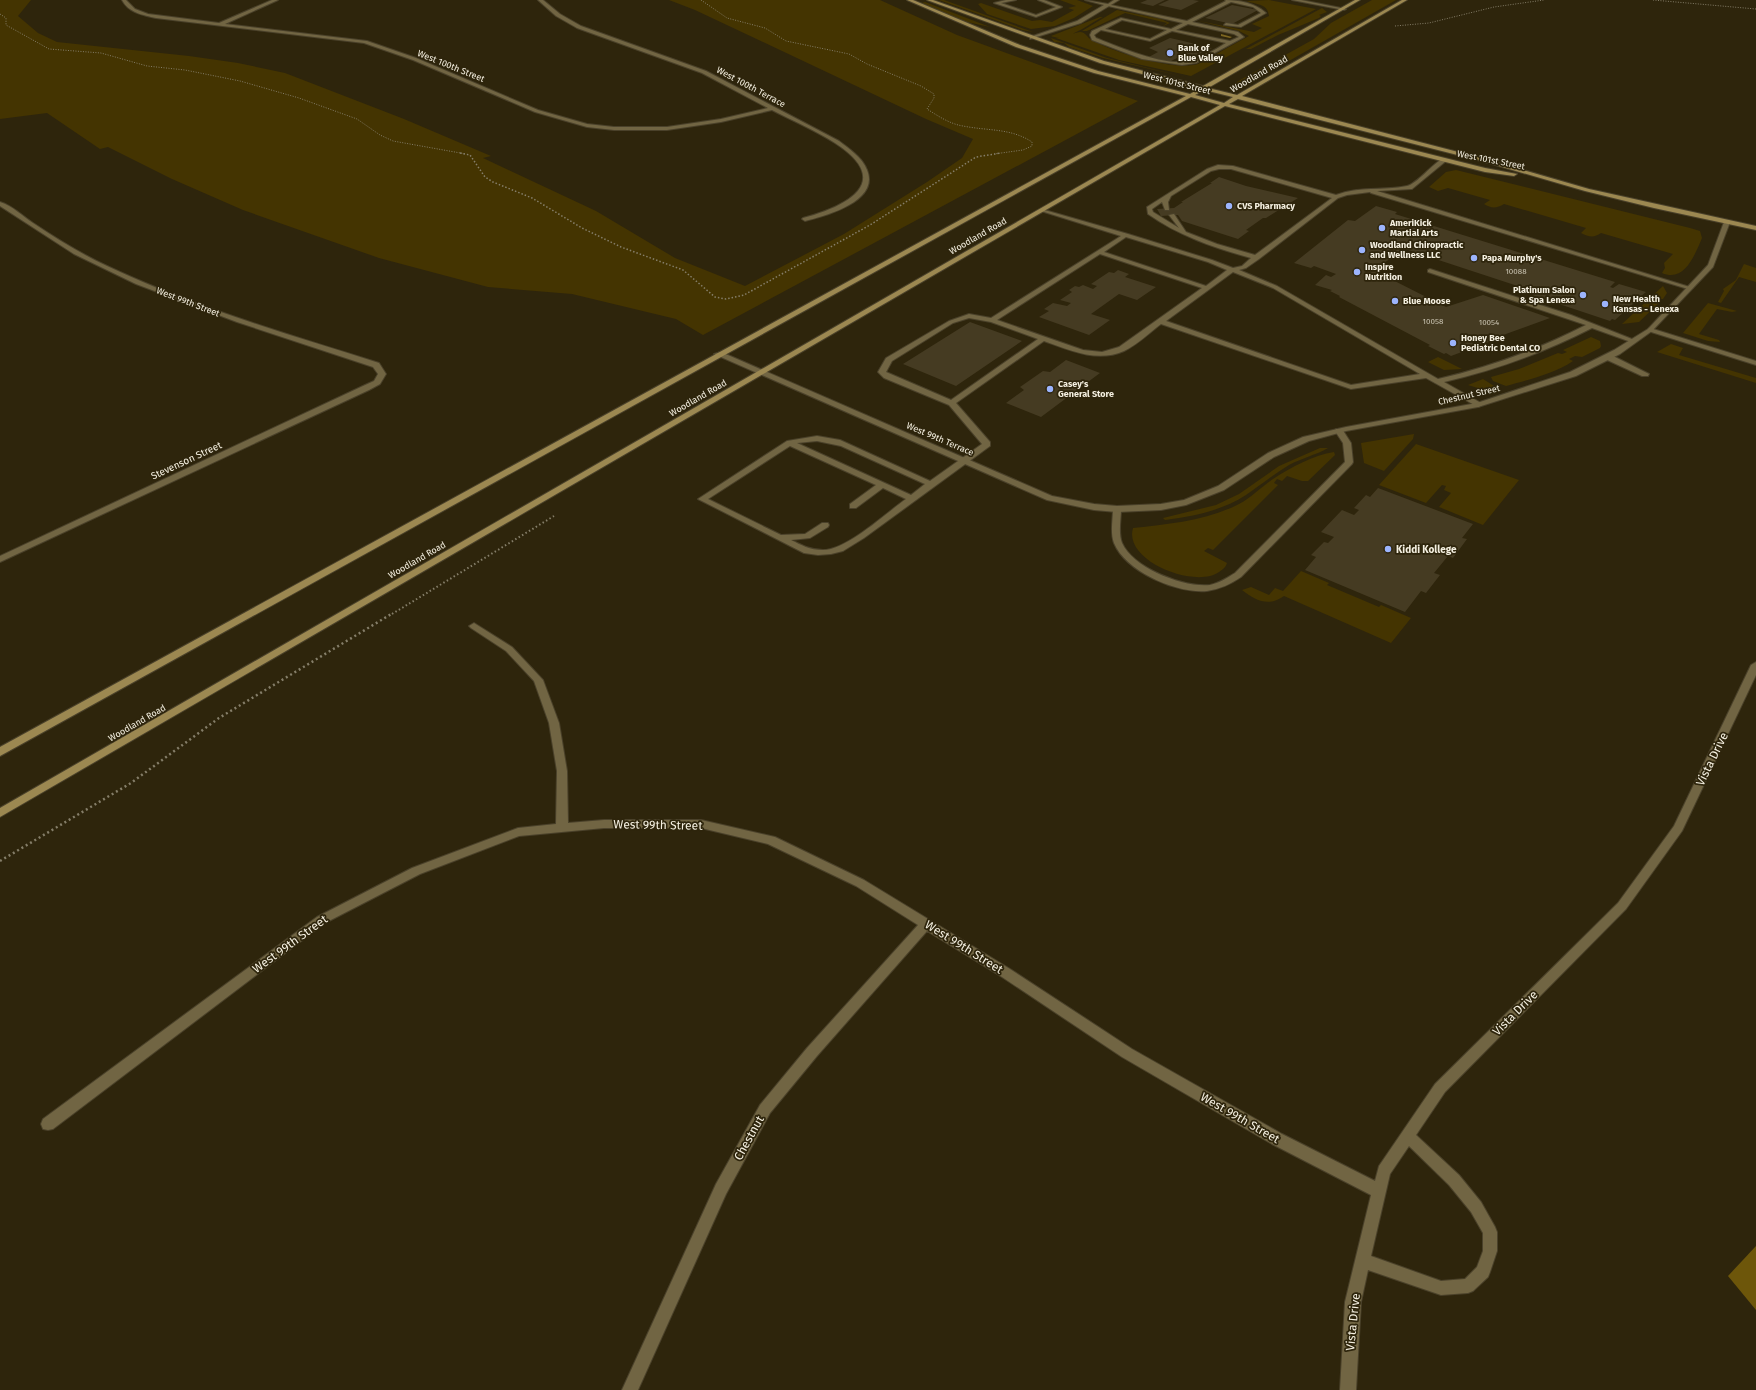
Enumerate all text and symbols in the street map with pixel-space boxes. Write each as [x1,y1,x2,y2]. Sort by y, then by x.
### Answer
place label: Bank of Blue Valley [1178,43,1223,63]
street label: West 100th Street [416,48,487,84]
marker: Bank of Blue Valley [1165,48,1175,58]
street label: Woodland Road [1229,54,1289,94]
street label: West 100th Terrace [715,65,787,109]
street label: West 101st Street [1142,70,1212,96]
street label: West 101st Street [1456,149,1527,172]
marker: CVS Pharmacy [1224,201,1234,211]
place label: CVS Pharmacy [1237,201,1295,211]
street label: Woodland Road [948,216,1008,256]
place label: AmeriKick Martial Arts [1389,218,1439,238]
marker: AmeriKick Martial Arts [1377,223,1387,233]
place label: Woodland Chiropractic and Wellness LLC [1370,240,1464,260]
marker: Woodland Chiropractic and Wellness LLC [1357,245,1367,255]
marker: Papa Murphy's [1469,253,1479,263]
place label: Papa Murphy's [1482,253,1542,263]
place label: Inspire Nutrition [1365,262,1402,282]
marker: Inspire Nutrition [1352,267,1362,277]
house number: 10088 [1505,267,1527,276]
street label: West 99th Street [155,285,222,319]
place label: Platinum Salon & Spa Lenexa [1513,285,1575,305]
marker: Platinum Salon & Spa Lenexa [1578,290,1588,300]
place label: New Health Kansas - Lenexa [1613,294,1679,314]
marker: Blue Moose [1390,296,1400,306]
place label: Blue Moose [1403,296,1450,306]
marker: New Health Kansas - Lenexa [1600,299,1610,309]
house number: 10058 [1423,317,1444,326]
house number: 10054 [1479,318,1500,327]
place label: Honey Bee Pediatric Dental CO [1461,333,1540,353]
marker: Honey Bee Pediatric Dental CO [1448,338,1458,348]
street label: Woodland Road [668,378,728,418]
place label: Casey's General Store [1058,379,1114,399]
street label: Chestnut Street [1437,383,1502,407]
marker: Casey's General Store [1045,384,1055,394]
street label: West 99th Terrace [905,420,975,458]
street label: Stevenson Street [149,439,224,483]
street label: Woodland Road [387,540,447,580]
marker: Kiddi Kollege [1383,544,1393,554]
place label: Kiddi Kollege [1396,544,1457,556]
street label: Woodland Road [107,703,167,743]
street label: Vista Drive [1693,730,1731,788]
street label: West 99th Street [613,817,703,833]
street label: West 99th Street [250,912,331,976]
street label: West 99th Street [922,917,1006,977]
street label: Vista Drive [1490,988,1540,1038]
street label: West 99th Street [1198,1090,1283,1147]
street label: Chestnut [731,1113,767,1163]
street label: Vista Drive [1343,1293,1363,1351]

